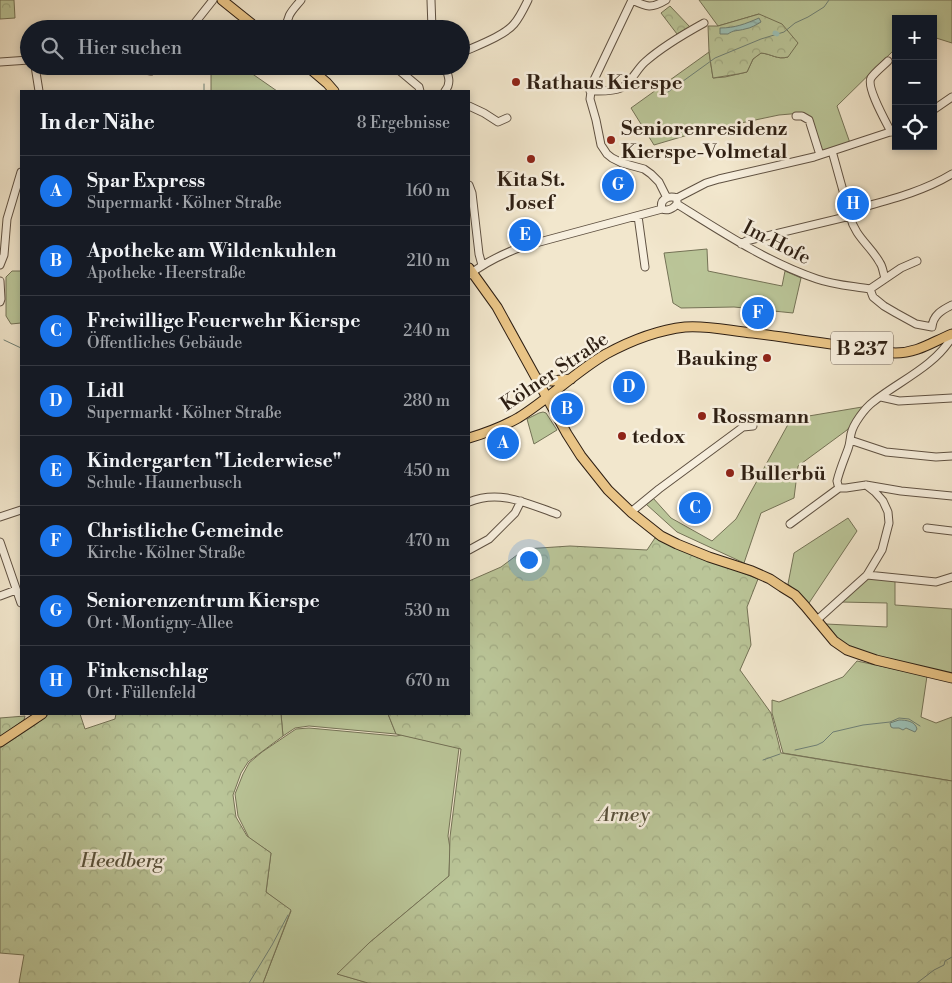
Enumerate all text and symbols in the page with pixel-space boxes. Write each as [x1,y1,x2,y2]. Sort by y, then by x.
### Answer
map controls [892,15,937,150]
button: + [892,15,937,60]
search box [20,20,470,75]
icon: search [38,34,66,62]
text: Hier suchen [78,36,182,60]
button: − [892,60,937,105]
place label: Rathaus Kierspe [526,71,683,96]
marker: Rathaus Kierspe [510,76,522,88]
button: locate [892,105,937,150]
text: In der Nähe [40,110,155,136]
text: 8 Ergebnisse [357,113,450,133]
place label: Seniorenresidenz Kierspe-Volmetal [621,117,788,165]
marker: Seniorenresidenz Kierspe-Volmetal [605,134,617,146]
marker: Kita St. Josef [525,153,537,165]
pin: G [602,166,634,204]
place label: Kita St. Josef [497,168,565,216]
text: Spar Express [87,169,205,193]
text: A [50,181,62,201]
text: 160 m [406,181,450,201]
pin: H [837,185,869,223]
text: Supermarkt · Kölner Straße [87,193,282,213]
pin: E [509,216,541,254]
street label: Im Hofe [738,216,815,271]
text: Apotheke am Wildenkuhlen [87,239,336,263]
text: B [50,251,62,271]
text: 210 m [406,251,450,271]
text: Apotheke · Heerstraße [87,263,246,283]
pin: F [742,294,774,332]
text: Freiwillige Feuerwehr Kierspe [87,309,360,333]
text: C [50,321,62,341]
text: 240 m [403,321,450,341]
street label: Kölner Straße [496,327,614,418]
road number: B 237 [831,332,893,364]
text: Öffentliches Gebäude [87,333,242,353]
place label: Bauking [677,347,758,372]
marker: Bauking [761,352,773,364]
pin: D [613,368,645,406]
text: Lidl [87,379,124,403]
pin: B [551,390,583,428]
text: D [50,391,62,411]
text: 280 m [403,391,450,411]
text: Supermarkt · Kölner Straße [87,403,282,423]
place label: Rossmann [712,405,810,430]
marker: Rossmann [696,410,708,422]
pin: A [487,424,519,462]
place label: tedox [632,425,686,450]
marker: tedox [616,430,628,442]
text: Kindergarten "Liederwiese" [87,449,341,473]
text: E [50,461,62,481]
text: 450 m [404,461,450,481]
place label: Bullerbü [740,462,826,487]
marker: Bullerbü [724,467,736,479]
text: Schule · Haunerbusch [87,473,242,493]
pin: C [679,489,711,527]
text: Christliche Gemeinde [87,519,284,543]
text: F [50,531,62,551]
text: 470 m [406,531,450,551]
text: Kirche · Kölner Straße [87,543,245,563]
your location [516,547,542,573]
text: Seniorenzentrum Kierspe [87,589,320,613]
text: G [50,601,62,621]
text: 530 m [404,601,450,621]
text: Ort · Montigny-Allee [87,613,233,633]
text: Finkenschlag [87,659,208,683]
text: H [49,671,63,691]
text: 670 m [406,671,450,691]
text: Ort · Füllenfeld [87,683,196,703]
park label: Arney [596,803,650,828]
park label: Heedberg [79,849,165,874]

